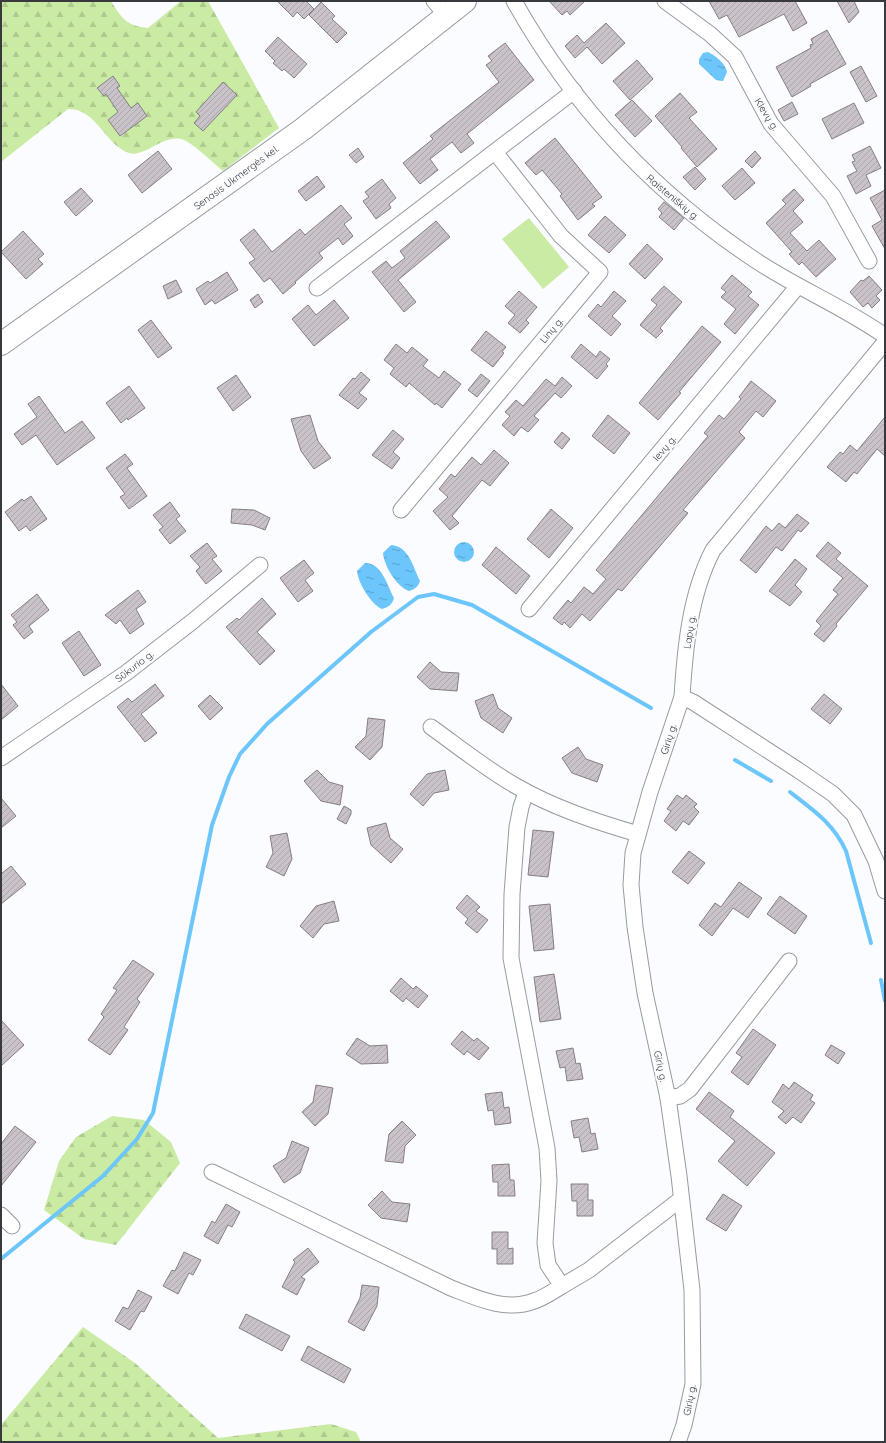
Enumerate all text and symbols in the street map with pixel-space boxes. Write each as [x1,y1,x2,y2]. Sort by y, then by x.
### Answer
street label: Klevų g. [751,95,782,133]
street label: Senasis Ukmergės kel. [191,142,282,213]
street label: Raisteniškių g. [644,171,702,223]
street label: Linų g. [537,315,566,346]
street label: Ievų g. [650,433,679,464]
street label: Lapų g. [680,614,699,650]
street label: Sūkurio g. [112,648,156,685]
street label: Girių g. [657,722,680,756]
street label: Girių g. [651,1049,670,1083]
street label: Girių g. [680,1383,699,1417]

